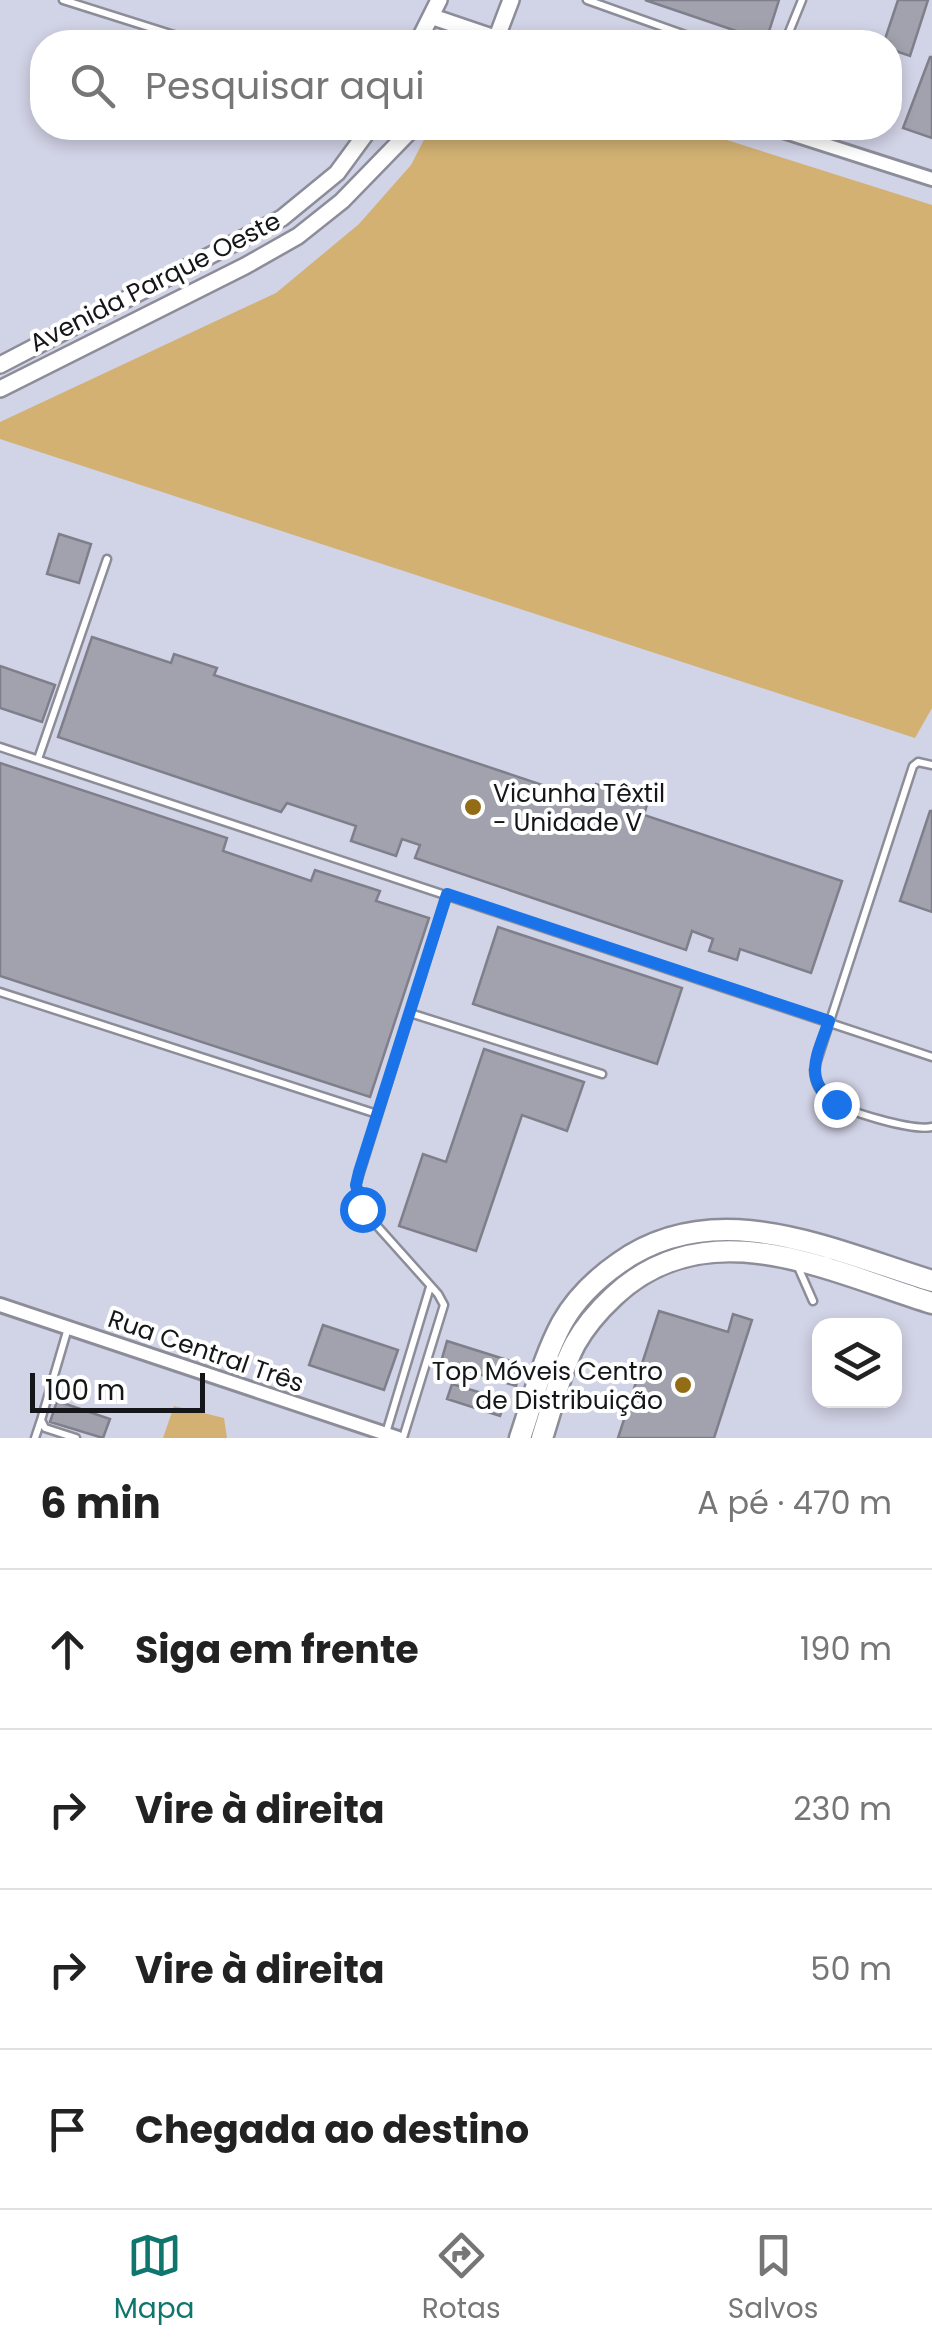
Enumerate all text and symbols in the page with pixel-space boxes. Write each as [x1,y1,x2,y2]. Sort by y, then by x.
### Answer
search box [30,30,902,140]
icon: search [65,58,120,113]
text: Pesquisar aqui [145,59,425,112]
street label: Avenida Parque Oeste [23,203,287,361]
place label: Vicunha Têxtil - Unidade V [493,776,665,840]
marker: Vicunha Têxtil - Unidade V [462,796,484,818]
route end [814,1082,860,1128]
route start [340,1187,386,1233]
street label: Rua Central Três [103,1301,309,1401]
map controls [812,1318,902,1408]
button: layers [812,1318,902,1408]
place label: Top Móveis Centro de Distribuição [432,1354,663,1418]
scale bar [30,1368,205,1412]
text: 100 m [45,1371,125,1410]
marker: Top Móveis Centro de Distribuição [672,1374,694,1396]
text: 6 min [40,1474,161,1533]
text: A pé · 470 m [697,1480,892,1525]
icon: ahead [40,1622,95,1677]
text: Siga em frente [135,1623,419,1676]
text: 190 m [800,1626,892,1671]
icon: right [40,1782,95,1837]
text: Vire à direita [135,1783,385,1836]
text: 230 m [793,1786,892,1831]
icon: right [40,1942,95,1997]
text: Vire à direita [135,1943,385,1996]
text: 50 m [810,1946,892,1991]
icon: arrive [40,2102,95,2157]
text: Chegada ao destino [135,2103,529,2156]
tab: Mapa [114,2228,195,2330]
tab: Rotas [422,2228,501,2330]
tab: Salvos [728,2228,818,2330]

